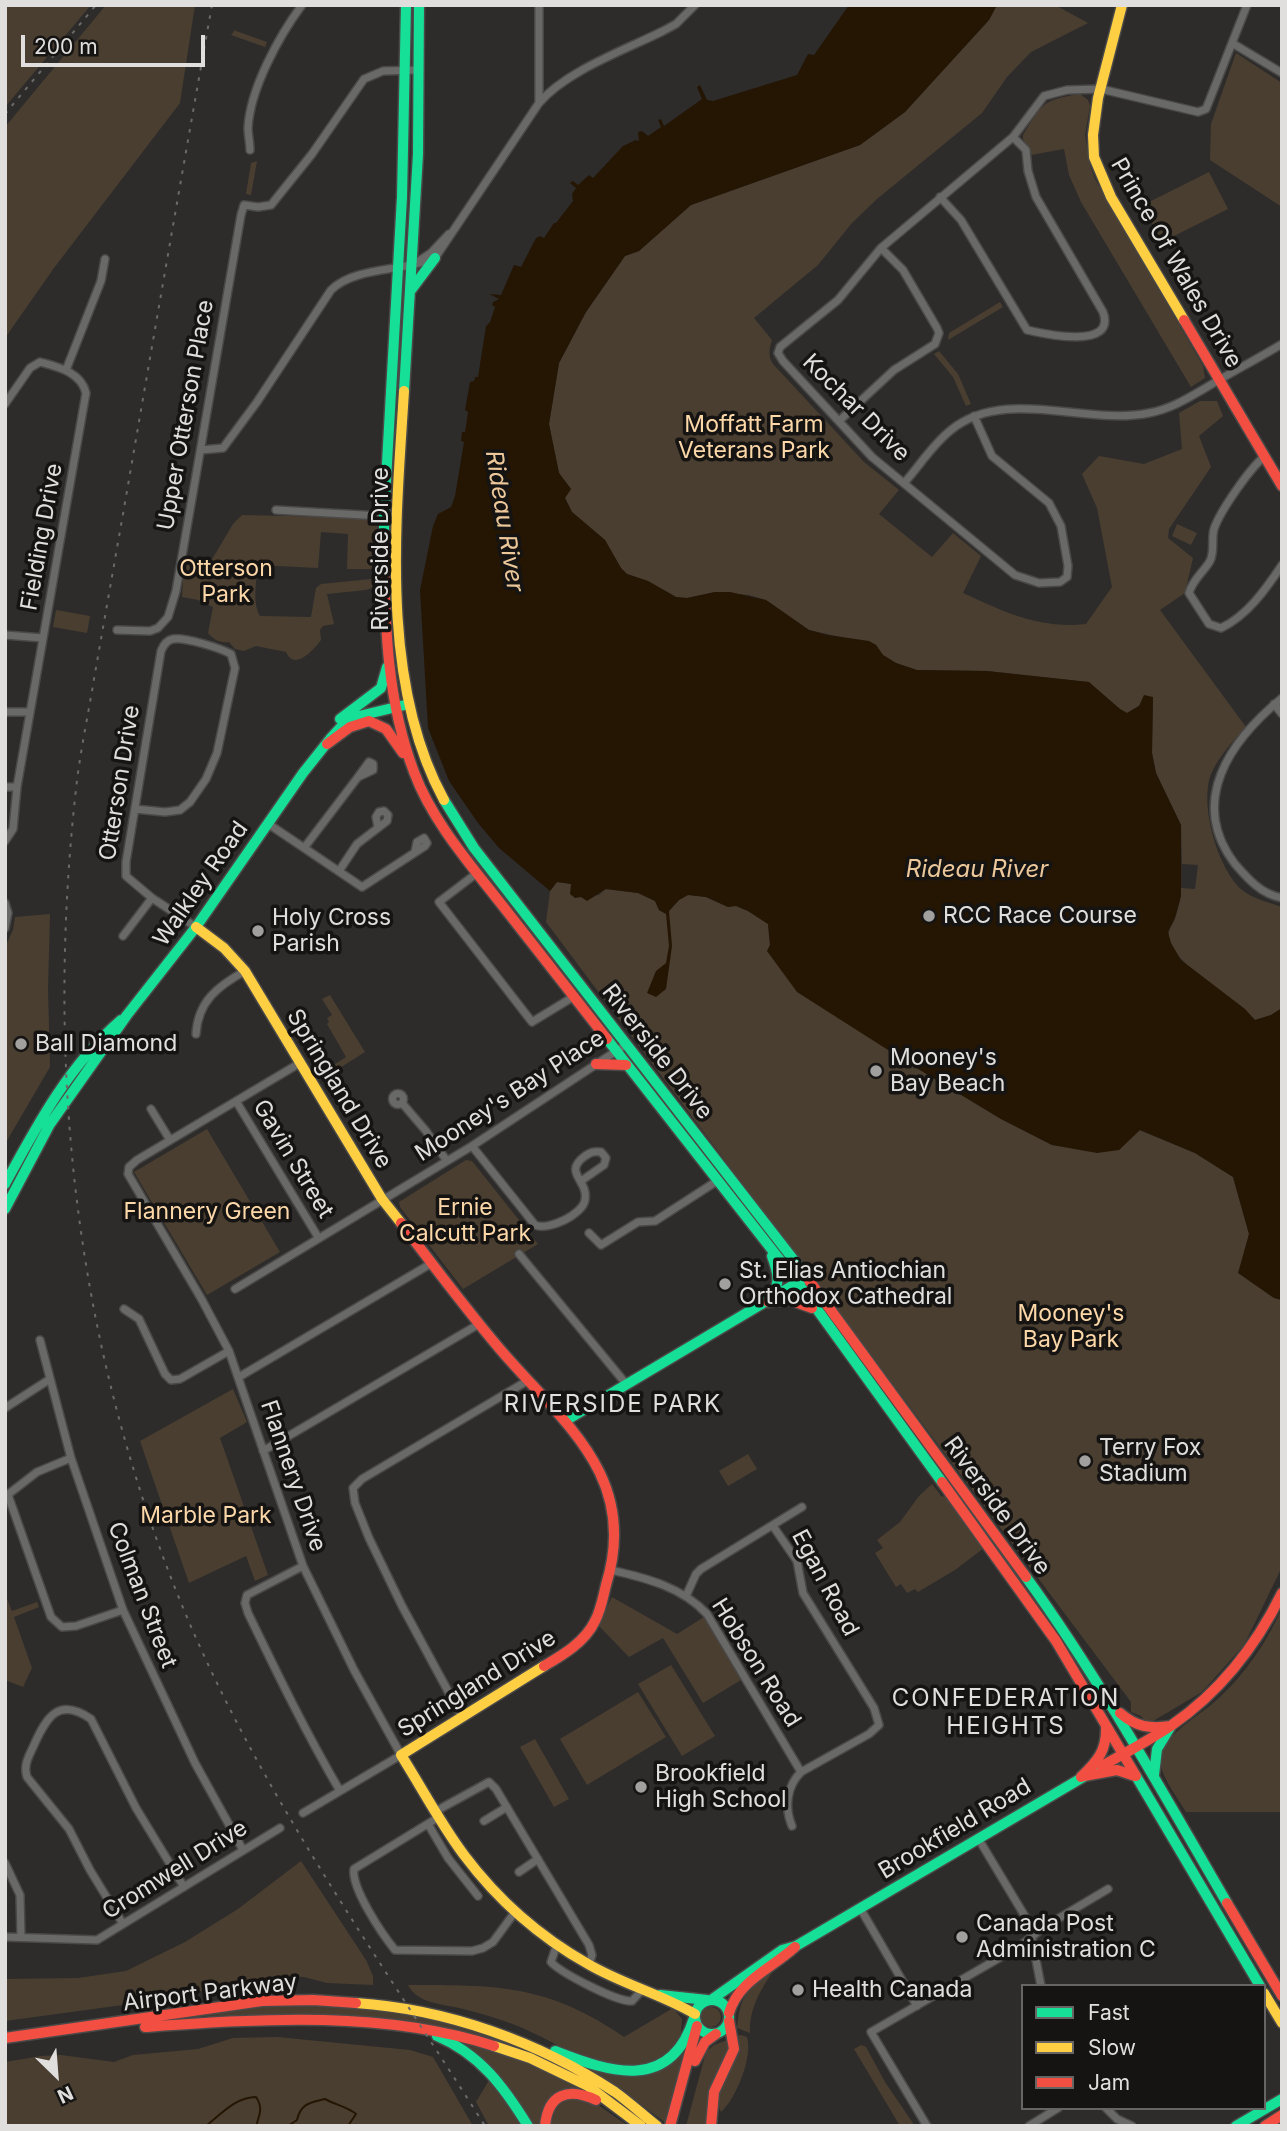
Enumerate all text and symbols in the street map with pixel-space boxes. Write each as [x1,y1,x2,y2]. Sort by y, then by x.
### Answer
scale bar [24,21,208,65]
text: 200 m [34,34,98,59]
street label: Prince Of Wales Drive [1105,153,1247,373]
street label: Upper Otterson Place [152,298,220,532]
street label: Kochar Drive [797,349,915,467]
park label: Moffatt Farm Veterans Park [678,411,830,465]
water label: Rideau River [479,448,529,594]
street label: Fielding Drive [15,461,69,613]
street label: Riverside Drive [367,467,395,631]
park label: Otterson Park [179,555,273,609]
street label: Otterson Drive [94,703,146,863]
street label: Walkley Road [148,816,254,952]
water label: Rideau River [906,856,1048,884]
place label: RCC Race Course [943,902,1137,930]
place label: Holy Cross Parish [272,904,391,958]
marker: RCC Race Course [921,908,937,924]
marker: Holy Cross Parish [250,923,266,939]
street label: Riverside Drive [596,979,718,1125]
street label: Springland Drive [281,1004,397,1174]
street label: Mooney's Bay Place [410,1024,610,1168]
place label: Ball Diamond [35,1030,177,1058]
marker: Ball Diamond [13,1036,29,1052]
place label: Mooney's Bay Beach [890,1044,1005,1098]
marker: Mooney's Bay Beach [868,1063,884,1079]
street label: Gavin Street [247,1095,339,1223]
park label: Ernie Calcutt Park [399,1194,531,1248]
park label: Flannery Green [124,1198,290,1226]
place label: St. Elias Antiochian Orthodox Cathedral [739,1257,952,1311]
marker: St. Elias Antiochian Orthodox Cathedral [717,1276,733,1292]
park label: Mooney's Bay Park [1018,1300,1124,1354]
district label: RIVERSIDE PARK [506,1391,720,1419]
street label: Flannery Drive [254,1397,332,1555]
street label: Riverside Drive [938,1432,1056,1580]
place label: Terry Fox Stadium [1099,1434,1201,1488]
marker: Terry Fox Stadium [1077,1453,1093,1469]
park label: Marble Park [140,1502,272,1530]
street label: Colman Street [101,1518,183,1672]
street label: Egan Road [785,1525,865,1641]
street label: Hobson Road [705,1594,807,1732]
street label: Springland Drive [393,1624,561,1744]
district label: CONFEDERATION HEIGHTS [893,1685,1119,1741]
place label: Brookfield High School [655,1760,786,1814]
street label: Brookfield Road [874,1773,1036,1885]
marker: Brookfield High School [633,1779,649,1795]
street label: Cromwell Drive [98,1814,252,1926]
place label: Canada Post Administration C [976,1910,1156,1964]
marker: Canada Post Administration C [954,1929,970,1945]
street label: Airport Parkway [121,1969,299,2017]
place label: Health Canada [812,1976,972,2004]
marker: Health Canada [790,1982,806,1998]
legend [1021,1984,1266,2110]
text: Fast [1088,2000,1130,2025]
text: Slow [1088,2035,1136,2060]
north arrow [21,2040,91,2110]
text: Jam [1088,2070,1130,2095]
text: N [54,2081,77,2108]

